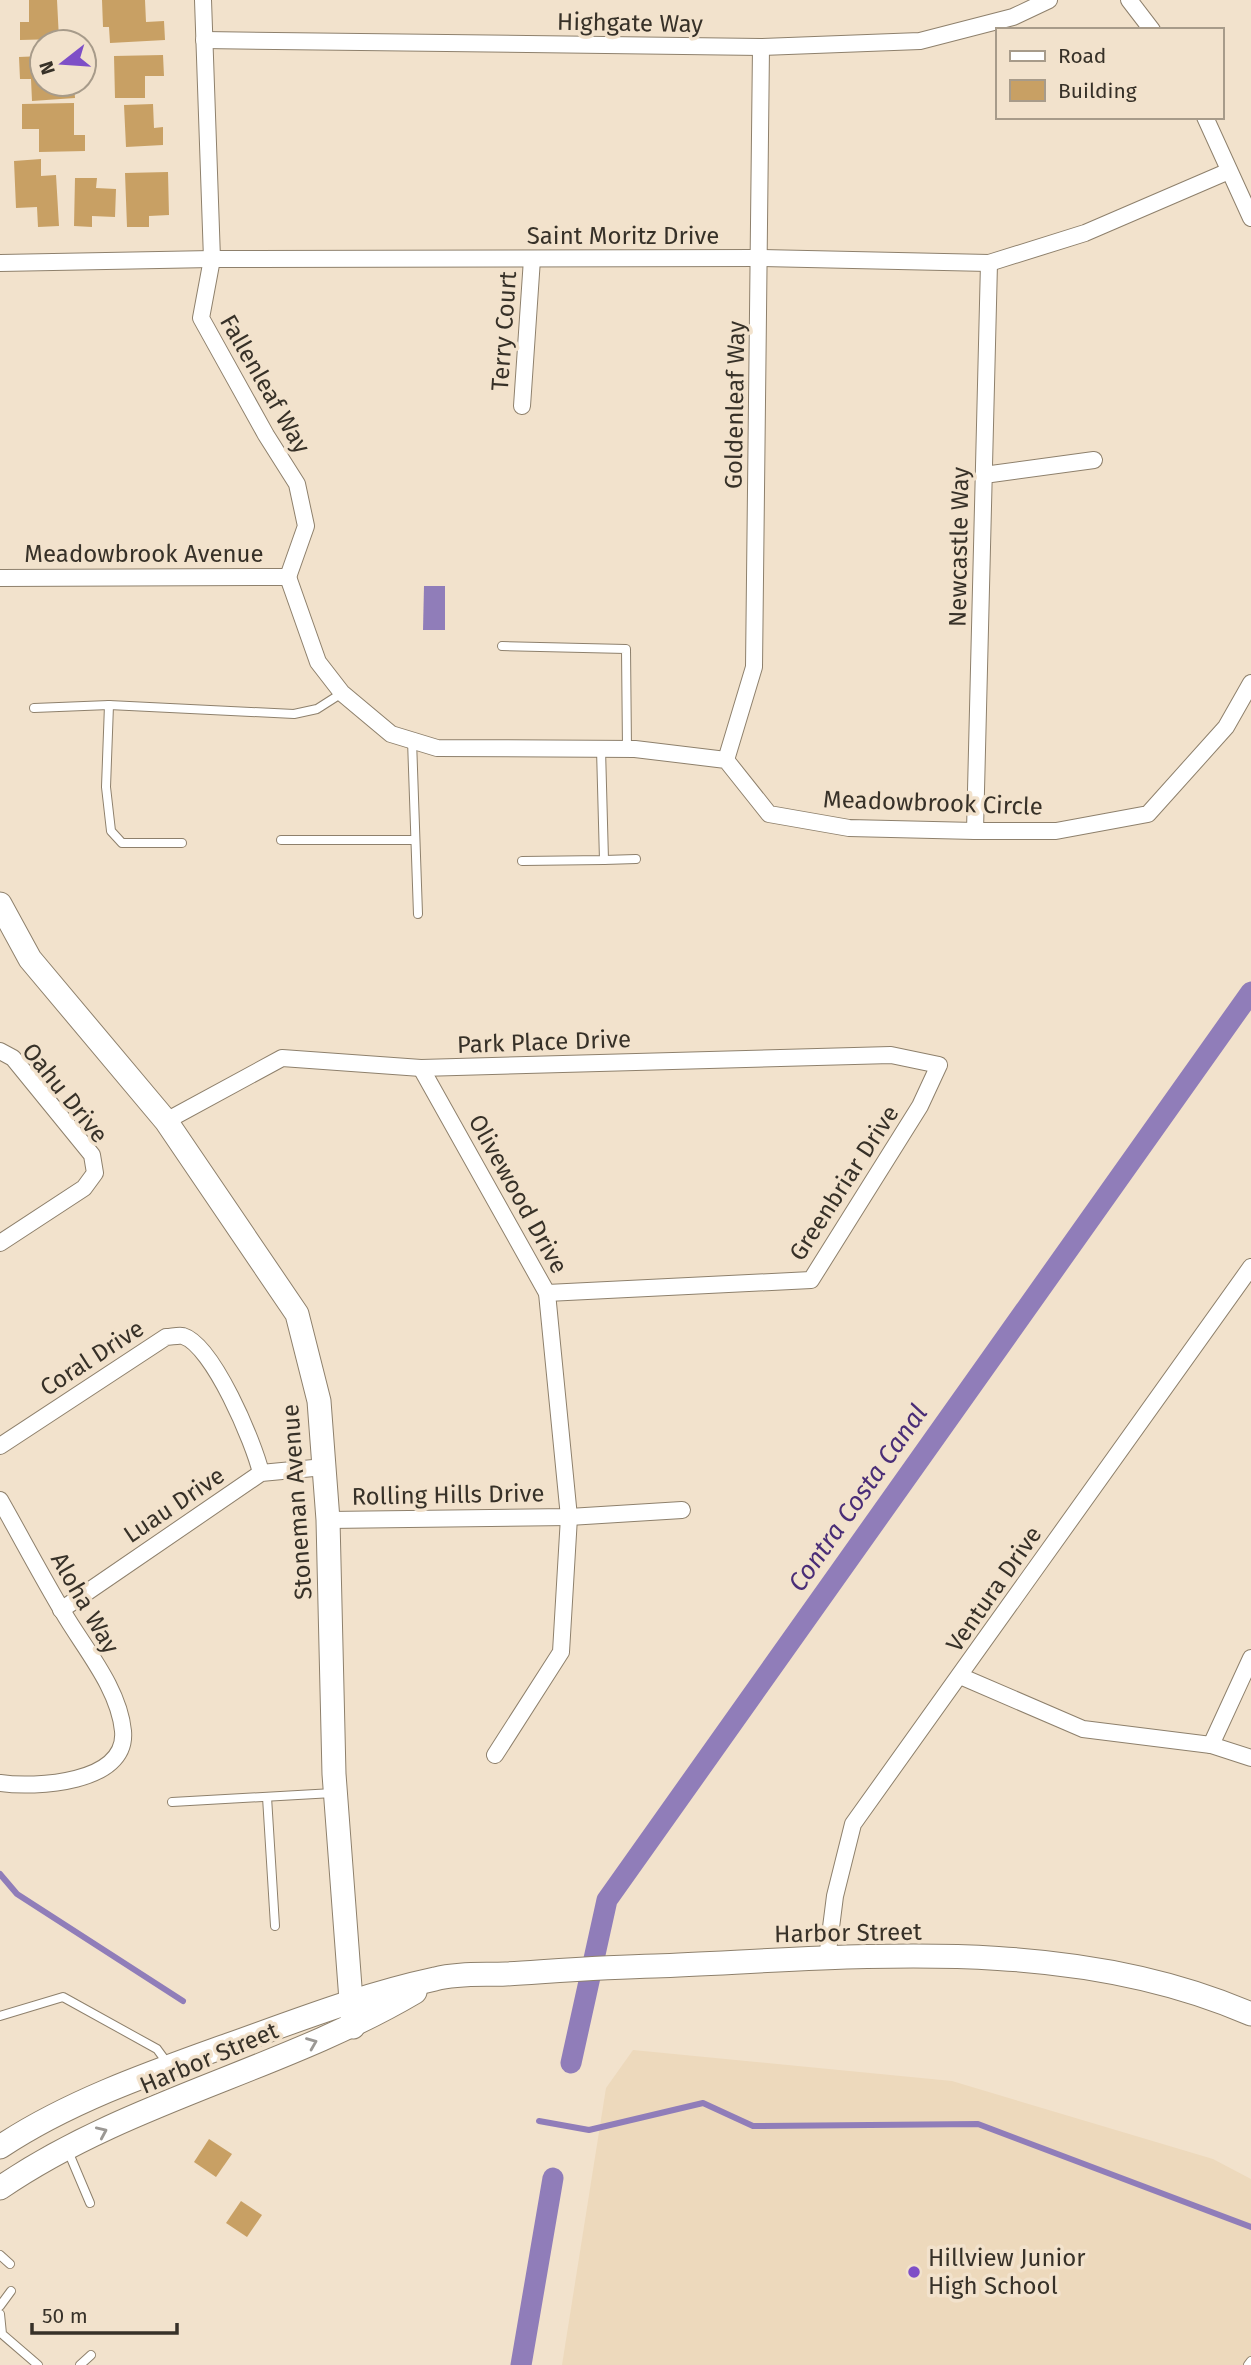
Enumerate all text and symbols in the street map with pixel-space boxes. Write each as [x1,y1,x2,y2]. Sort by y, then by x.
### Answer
street label: Highgate Way [557,8,703,38]
north arrow [28,28,98,98]
legend [996,28,1223,119]
text: Road [1058,43,1106,69]
text: N [34,58,60,77]
text: Building [1058,78,1137,104]
street label: Saint Moritz Drive [527,222,719,250]
street label: Terry Court [486,270,522,392]
street label: Fallenleaf Way [214,310,316,458]
street label: Goldenleaf Way [720,320,750,489]
street label: Newcastle Way [944,466,974,627]
street label: Meadowbrook Avenue [24,540,264,568]
street label: Meadowbrook Circle [823,785,1043,821]
street label: Park Place Drive [457,1025,631,1059]
street label: Oahu Drive [16,1038,114,1148]
street label: Greenbriar Drive [783,1100,905,1266]
street label: Olivewood Drive [463,1110,573,1278]
street label: Coral Drive [35,1314,149,1402]
water label: Contra Costa Canal [782,1399,934,1597]
street label: Stoneman Avenue [276,1403,318,1601]
street label: Luau Drive [118,1461,230,1549]
street label: Rolling Hills Drive [351,1479,545,1511]
street label: Ventura Drive [940,1521,1048,1657]
street label: Aloha Way [45,1548,125,1659]
street label: Harbor Street [774,1918,922,1948]
street label: Harbor Street [136,2016,283,2100]
one-way arrow [305,2038,317,2052]
one-way arrow [95,2126,107,2140]
place label: Hillview Junior High School [928,2244,1086,2300]
marker: Hillview Junior High School [906,2264,922,2280]
scale bar [32,2292,177,2336]
text: 50 m [42,2303,88,2329]

